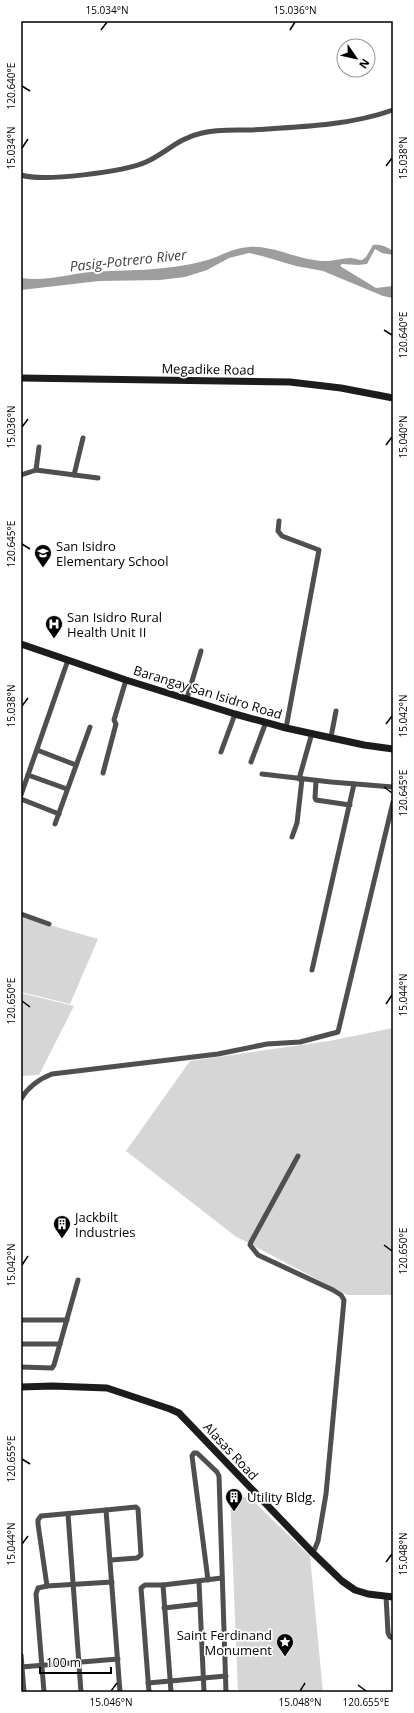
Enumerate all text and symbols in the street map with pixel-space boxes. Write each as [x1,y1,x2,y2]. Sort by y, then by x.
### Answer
text: 15.034°N [85,3,129,17]
text: 15.036°N [273,3,317,17]
north arrow [336,38,376,78]
text: N [356,56,373,72]
text: 120.640°E [4,63,18,109]
text: 15.034°N [4,126,18,170]
text: 15.038°N [396,136,410,180]
water label: Pasig-Potrero River [69,244,188,276]
text: 120.640°E [396,312,410,358]
street label: Megadike Road [161,359,255,379]
text: 15.036°N [4,405,18,449]
text: 15.040°N [396,415,410,459]
text: 120.645°E [4,521,18,567]
place label: San Isidro Elementary School [56,537,168,570]
school or university icon: San Isidro Elementary School [33,543,53,568]
place label: San Isidro Rural Health Unit II [67,608,162,641]
hospital icon: San Isidro Rural Health Unit II [44,614,64,639]
street label: Barangay San Isidro Road [131,661,285,723]
text: 15.038°N [4,684,18,728]
text: 15.042°N [396,694,410,738]
text: 120.645°E [396,770,410,816]
text: 15.044°N [396,973,410,1017]
text: 120.650°E [4,978,18,1024]
place label: Jackbilt Industries [73,1208,135,1241]
building icon: Jackbilt Industries [52,1214,72,1239]
text: 120.650°E [396,1228,410,1274]
text: 15.042°N [4,1243,18,1287]
street label: Alasas Road [200,1418,262,1484]
text: 120.655°E [4,1436,18,1482]
building icon: Utility Bldg. [224,1487,244,1512]
place label: Utility Bldg. [247,1488,316,1506]
text: 15.044°N [4,1522,18,1566]
text: 15.048°N [396,1532,410,1576]
place label: Saint Ferdinand Monument [177,1626,272,1659]
place icon: Saint Ferdinand Monument [275,1632,295,1657]
scale bar [40,1649,111,1675]
text: 100 m [46,1654,81,1671]
text: 15.046°N [89,1695,133,1709]
text: 15.048°N [278,1695,322,1709]
text: 120.655°E [343,1695,389,1709]

